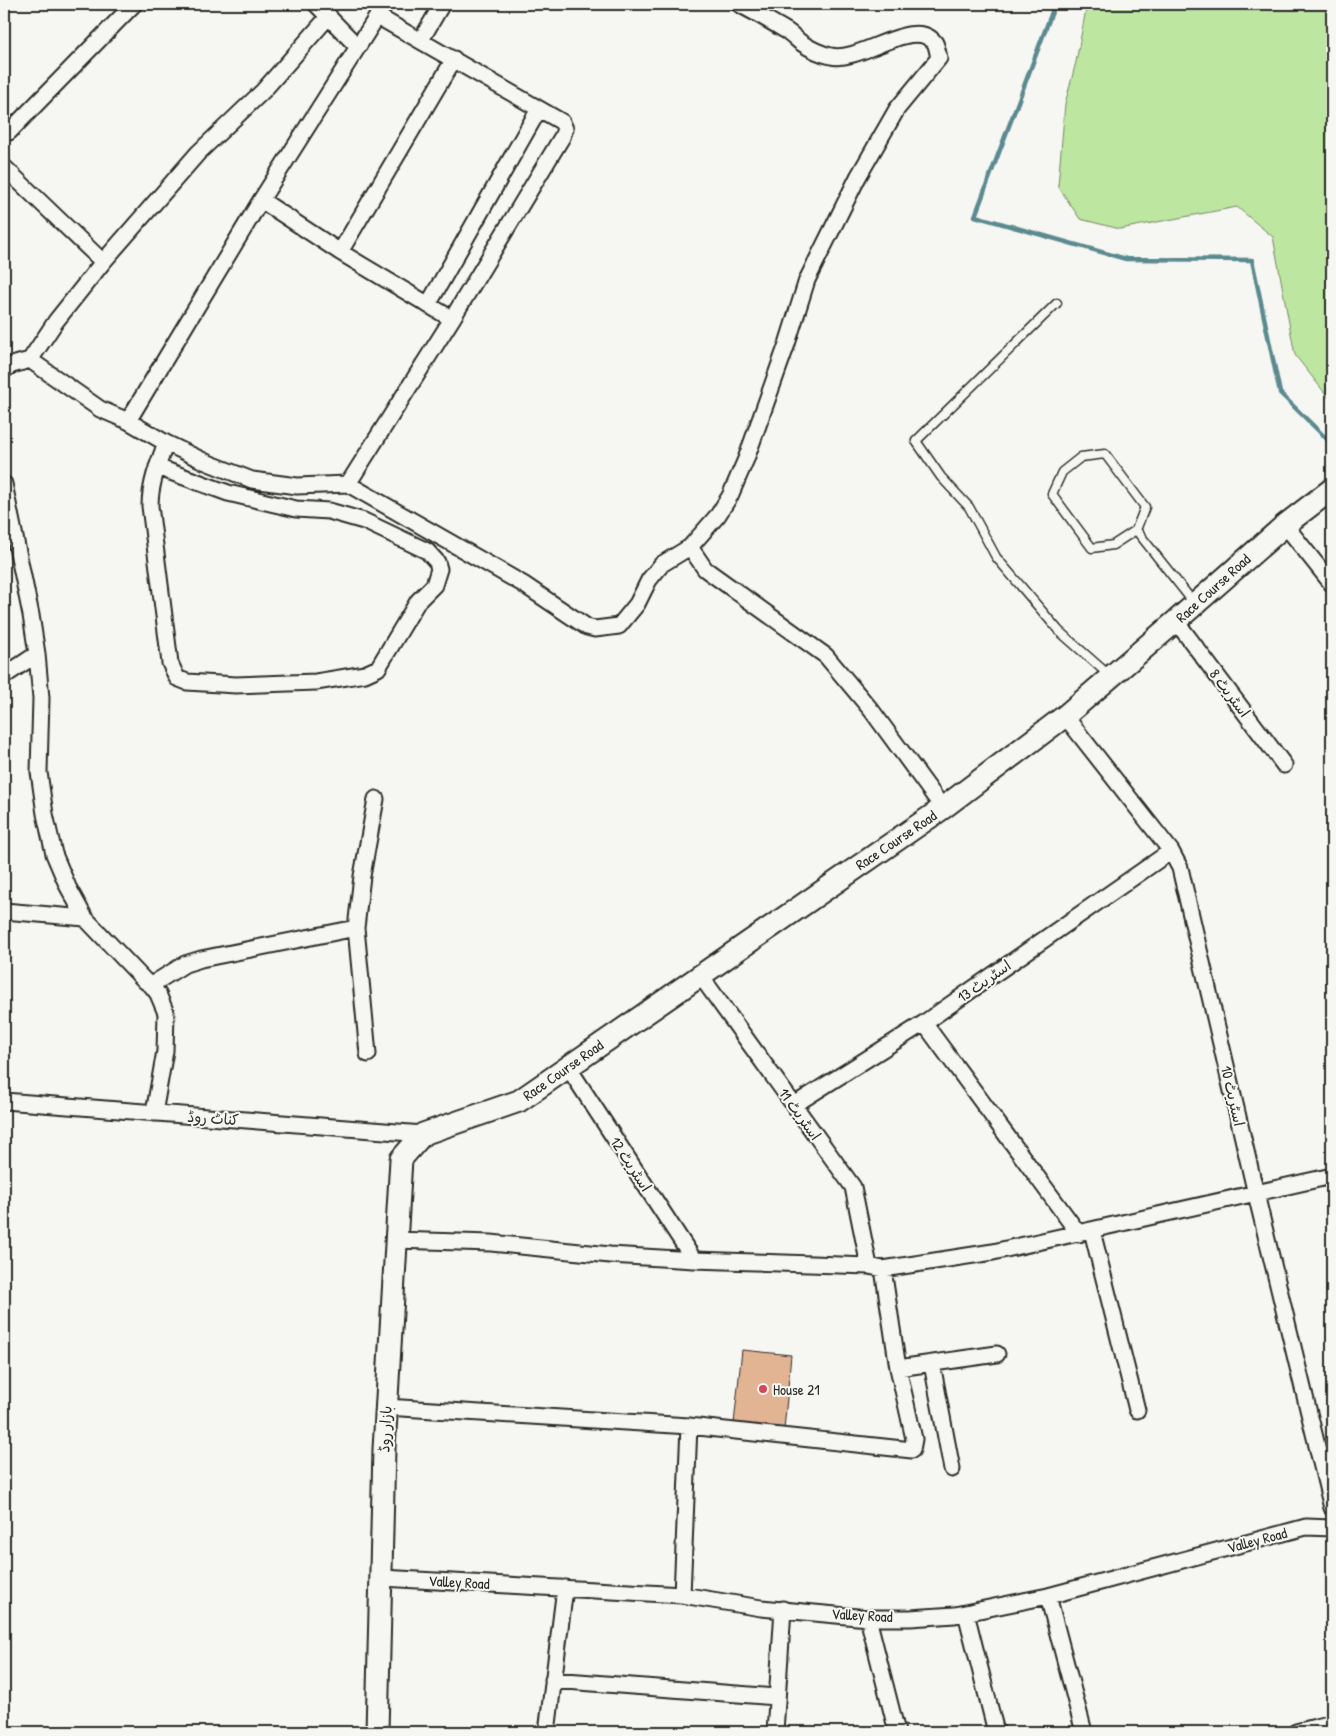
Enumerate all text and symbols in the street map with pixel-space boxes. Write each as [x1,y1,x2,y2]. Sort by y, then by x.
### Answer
street label: Race Course Road [1171,549,1255,627]
street label: اسٹریٹ 8 [1205,664,1255,722]
street label: Race Course Road [851,805,941,875]
street label: اسٹریٹ 13 [953,955,1015,1007]
street label: Race Course Road [519,1034,608,1105]
street label: اسٹریٹ 10 [1216,1064,1250,1128]
street label: اسٹریٹ 11 [774,1084,826,1144]
street label: کناٹ روڈ [187,1106,239,1130]
street label: اسٹریٹ 12 [605,1132,657,1196]
place label: House 21 [773,1379,820,1400]
marker: House 21 [757,1383,769,1395]
street label: بازار روڈ [373,1405,397,1453]
street label: Valley Road [1225,1522,1289,1558]
street label: Valley Road [428,1570,490,1594]
street label: Valley Road [831,1603,893,1627]

